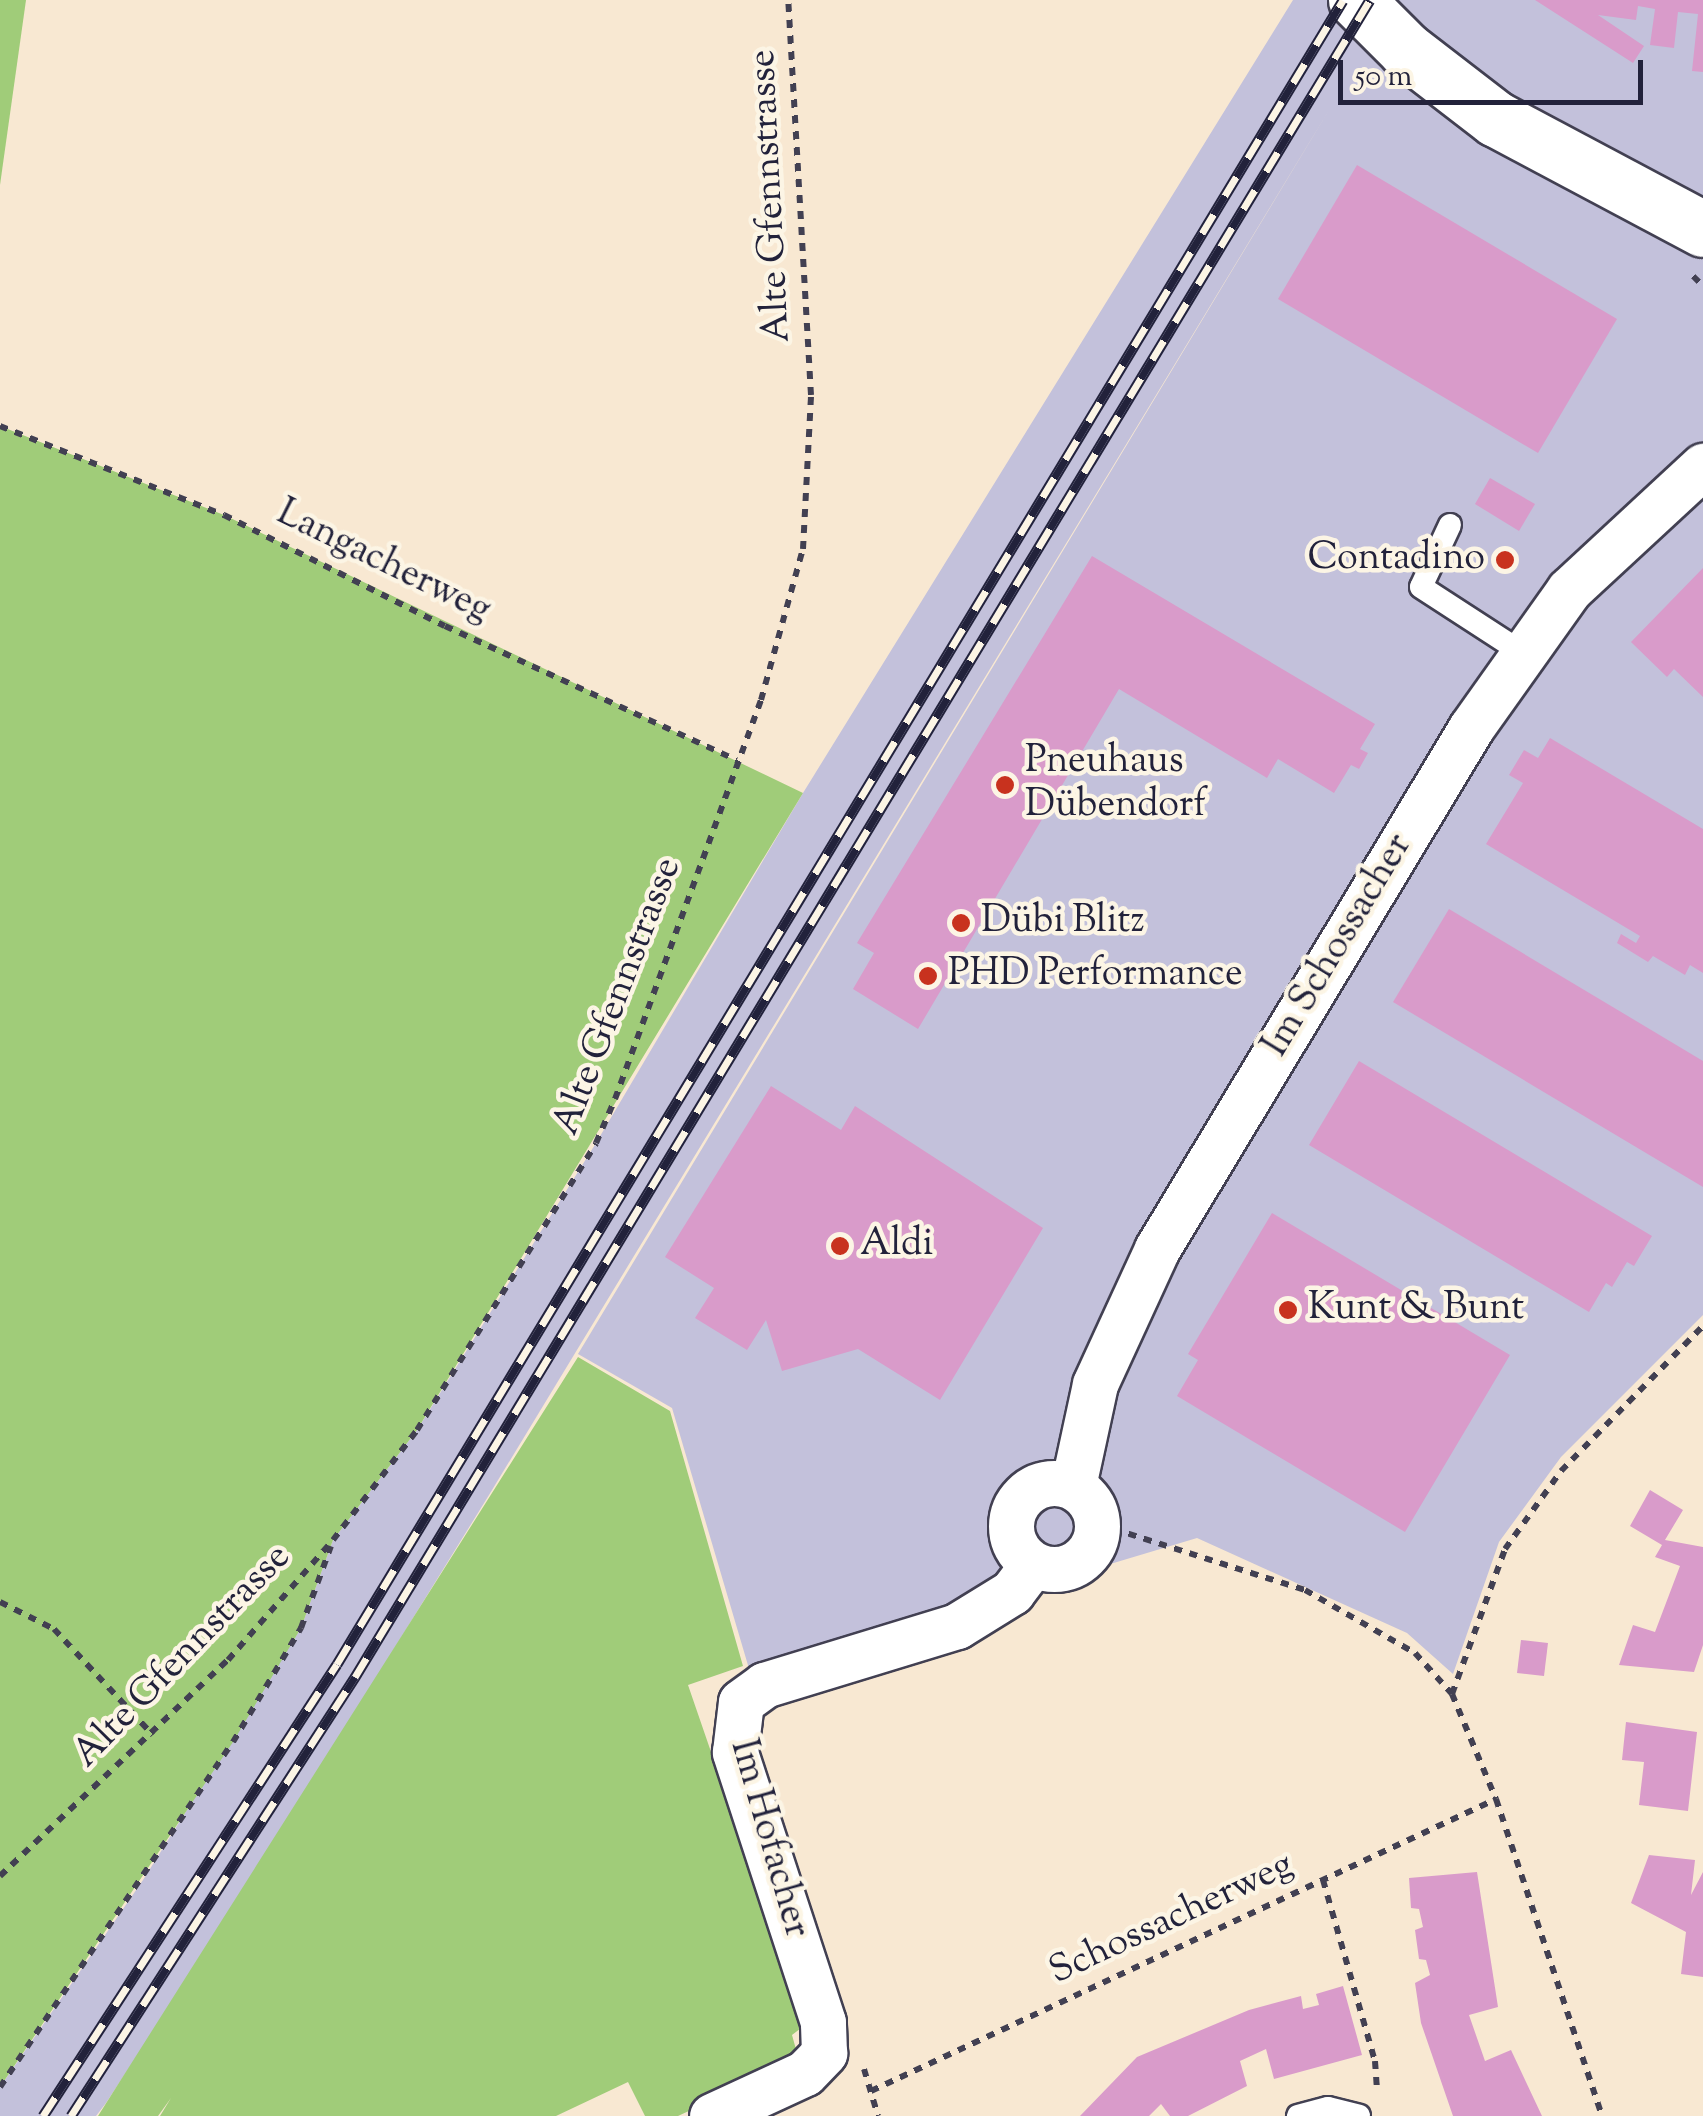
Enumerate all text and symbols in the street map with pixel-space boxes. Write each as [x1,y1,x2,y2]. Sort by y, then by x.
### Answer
scale bar [1343,40,1648,102]
street label: Alte Gfennstrasse [742,48,802,344]
text: 50 m [1355,56,1412,99]
street label: Langacherweg [269,492,497,634]
place label: Contadino [1307,537,1485,583]
marker: Contadino [1494,549,1516,571]
place label: Pneuhaus Dübendorf [1025,740,1206,829]
marker: Pneuhaus Dübendorf [994,774,1016,796]
street label: Im Schossacher [1255,826,1423,1066]
street label: Alte Gfennstrasse [545,852,693,1142]
place label: Dübi Blitz [981,900,1145,946]
marker: Dübi Blitz [950,912,972,934]
place label: PHD Performance [948,953,1243,999]
marker: PHD Performance [917,965,939,987]
place label: Aldi [860,1223,933,1269]
marker: Aldi [829,1235,851,1257]
place label: Kunt & Bunt [1308,1287,1524,1333]
marker: Kunt & Bunt [1277,1299,1299,1321]
street label: Alte Gfennstrasse [65,1536,301,1778]
street label: Im Hofacher [718,1735,818,1943]
street label: Schossacherweg [1043,1844,1301,1996]

